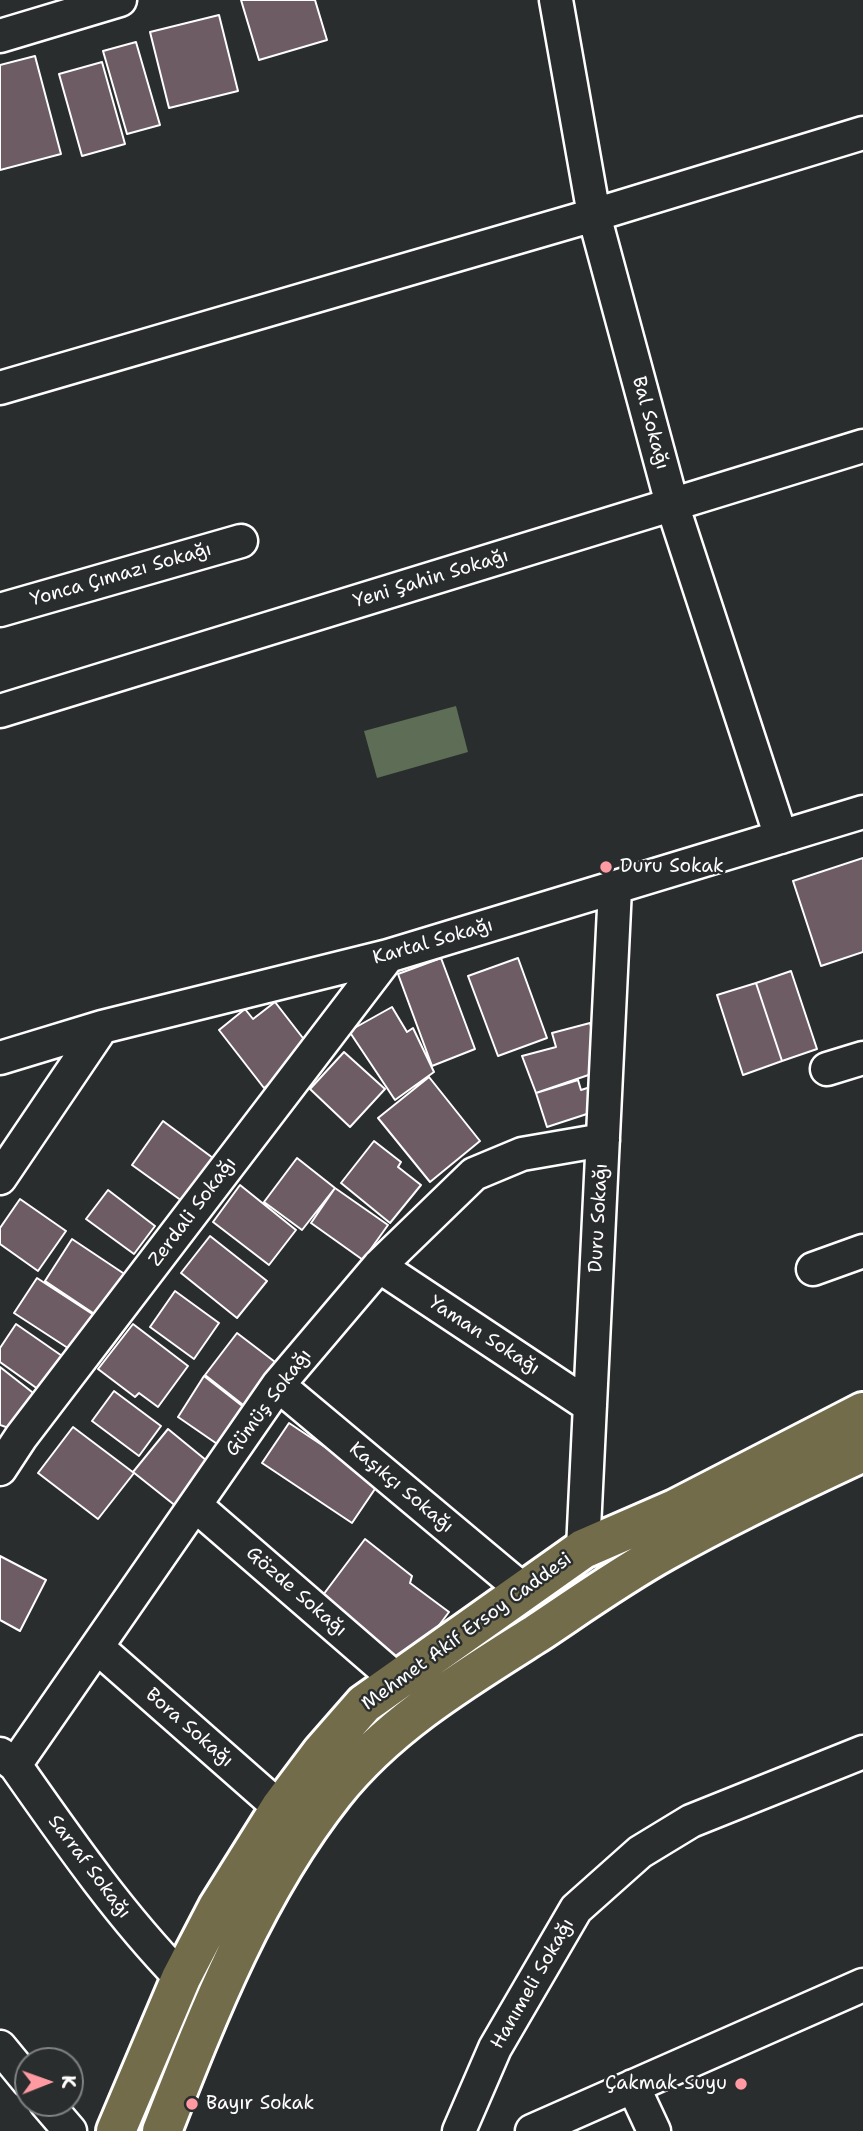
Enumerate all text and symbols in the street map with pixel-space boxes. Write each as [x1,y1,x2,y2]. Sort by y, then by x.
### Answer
street label: Bal Sokağı [627,374,673,472]
street label: Yonca Çımazı Sokağı [28,538,214,612]
street label: Yeni Şahin Sokağı [351,545,511,613]
place label: Duru Sokak [620,856,724,878]
marker: Duru Sokak [598,859,614,875]
street label: Kartal Sokağı [370,914,496,970]
street label: Zerdali Sokağı [144,1153,242,1271]
street label: Duru Sokağı [585,1163,613,1273]
street label: Yaman Sokağı [424,1292,544,1380]
street label: Gümüş Sokağı [221,1345,317,1461]
street label: Kaşıkçı Sokağı [344,1438,458,1538]
street label: Gözde Sokağı [241,1542,351,1642]
street label: Mehmet Akif Ersoy Caddesi [358,1548,576,1716]
street label: Bora Sokağı [140,1684,238,1772]
street label: Sarraf Sokağı [43,1811,135,1923]
street label: Hanımeli Sokağı [486,1915,580,2053]
north arrow [14,2047,84,2117]
place label: Çakmak Suyu [605,2073,727,2095]
text: K [56,2075,81,2088]
marker: Çakmak Suyu [733,2076,749,2092]
place label: Bayır Sokak [206,2093,314,2115]
marker: Bayır Sokak [184,2096,200,2112]

